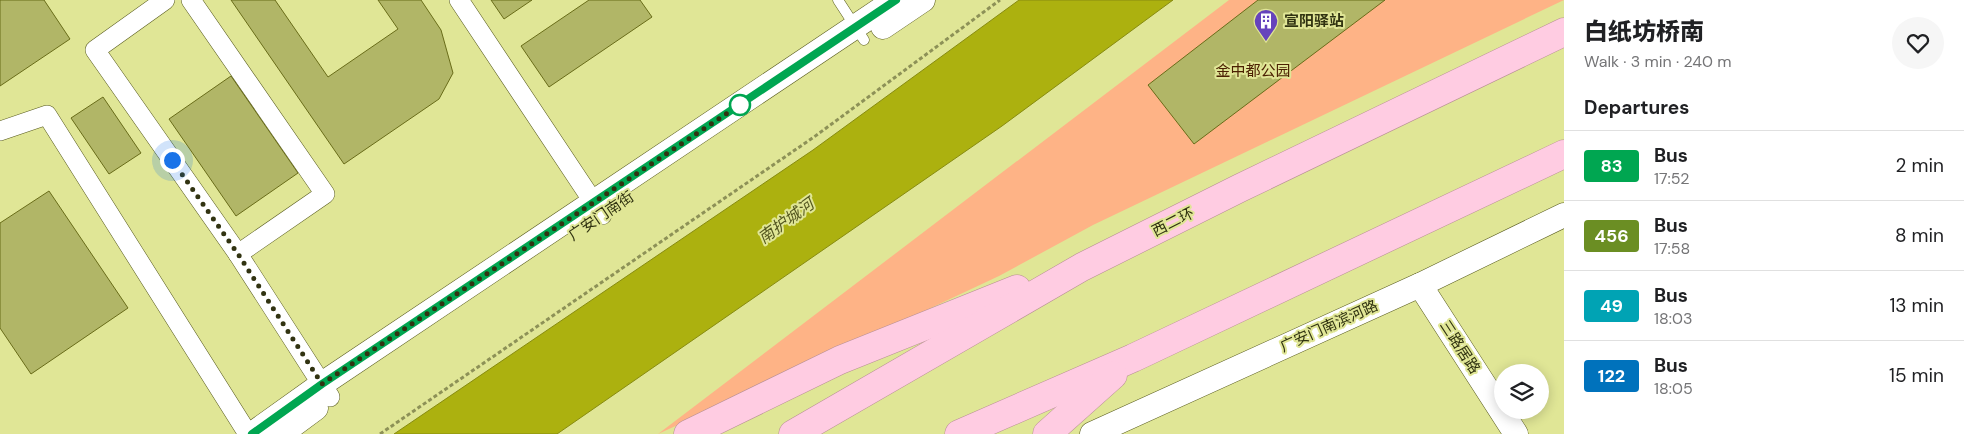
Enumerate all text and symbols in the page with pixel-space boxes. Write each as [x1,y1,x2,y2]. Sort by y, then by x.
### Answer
building icon: 宣阳驿站 [1253,8,1279,42]
place label: 宣阳驿站 [1284,11,1344,31]
text: 白纸坊桥南 [1584,16,1704,47]
button: heart [1892,17,1944,69]
text: Walk · 3 min · 240 m [1584,51,1732,72]
park label: 金中都公园 [1215,61,1291,81]
unlabelled marker [729,94,751,116]
text: Departures [1584,95,1689,120]
text: Bus [1654,143,1688,168]
your location [160,148,185,173]
text: 2 min [1896,153,1944,178]
text: 83 [1600,154,1623,178]
text: 17:52 [1654,168,1689,189]
street label: 广安门南街 [564,187,638,245]
water label: 南护城河 [754,192,820,248]
street label: 西二环 [1148,203,1198,241]
text: Bus [1654,213,1688,238]
text: 8 min [1895,223,1944,248]
text: 456 [1594,224,1629,248]
text: 17:58 [1654,238,1690,259]
text: Bus [1654,283,1688,308]
text: 13 min [1889,293,1944,318]
text: 49 [1600,294,1623,318]
street label: 广安门南滨河路 [1277,296,1381,356]
text: 18:03 [1654,308,1692,329]
street label: 三路居路 [1435,316,1485,378]
text: Bus [1654,353,1688,378]
text: 15 min [1889,363,1944,388]
map controls [1494,364,1549,419]
button: layers [1494,364,1549,419]
text: 122 [1598,364,1625,388]
text: 18:05 [1654,378,1693,399]

